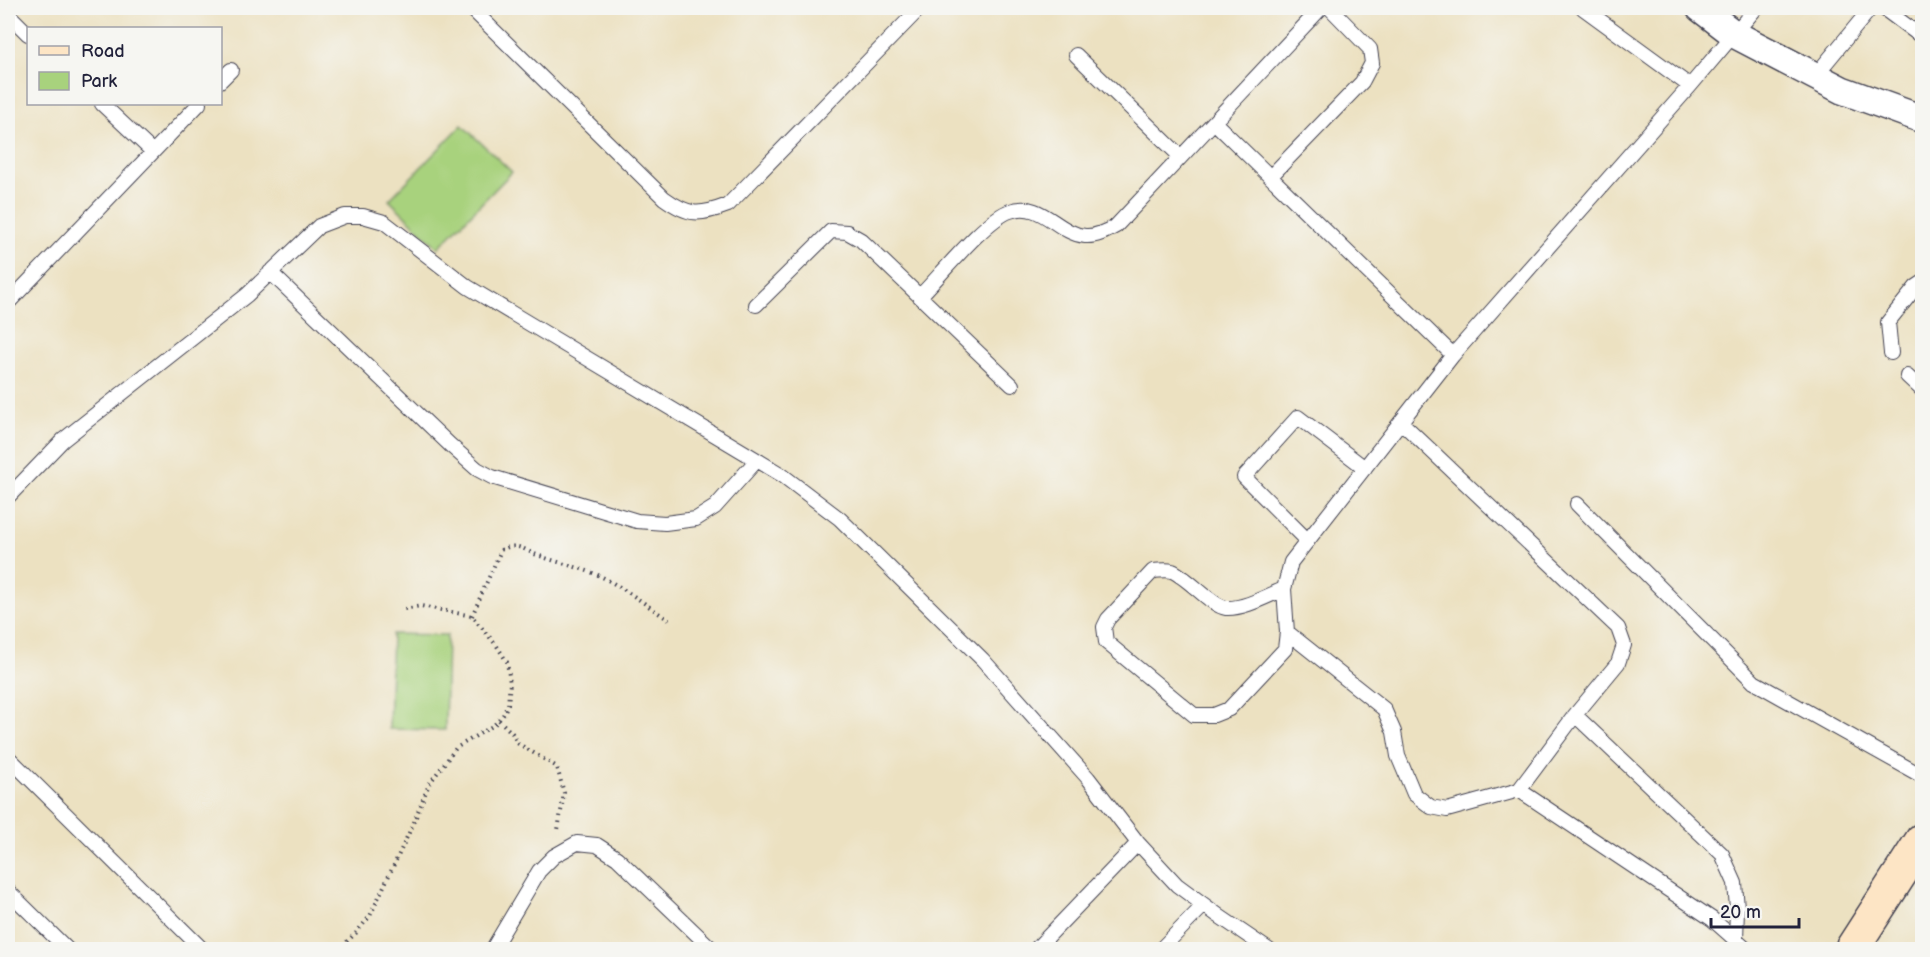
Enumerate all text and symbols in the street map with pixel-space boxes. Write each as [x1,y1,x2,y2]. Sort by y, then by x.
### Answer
legend [27,27,222,105]
text: Road [81,41,125,62]
text: Park [81,71,117,92]
scale bar [1711,891,1800,929]
text: 20 m [1720,902,1761,923]

